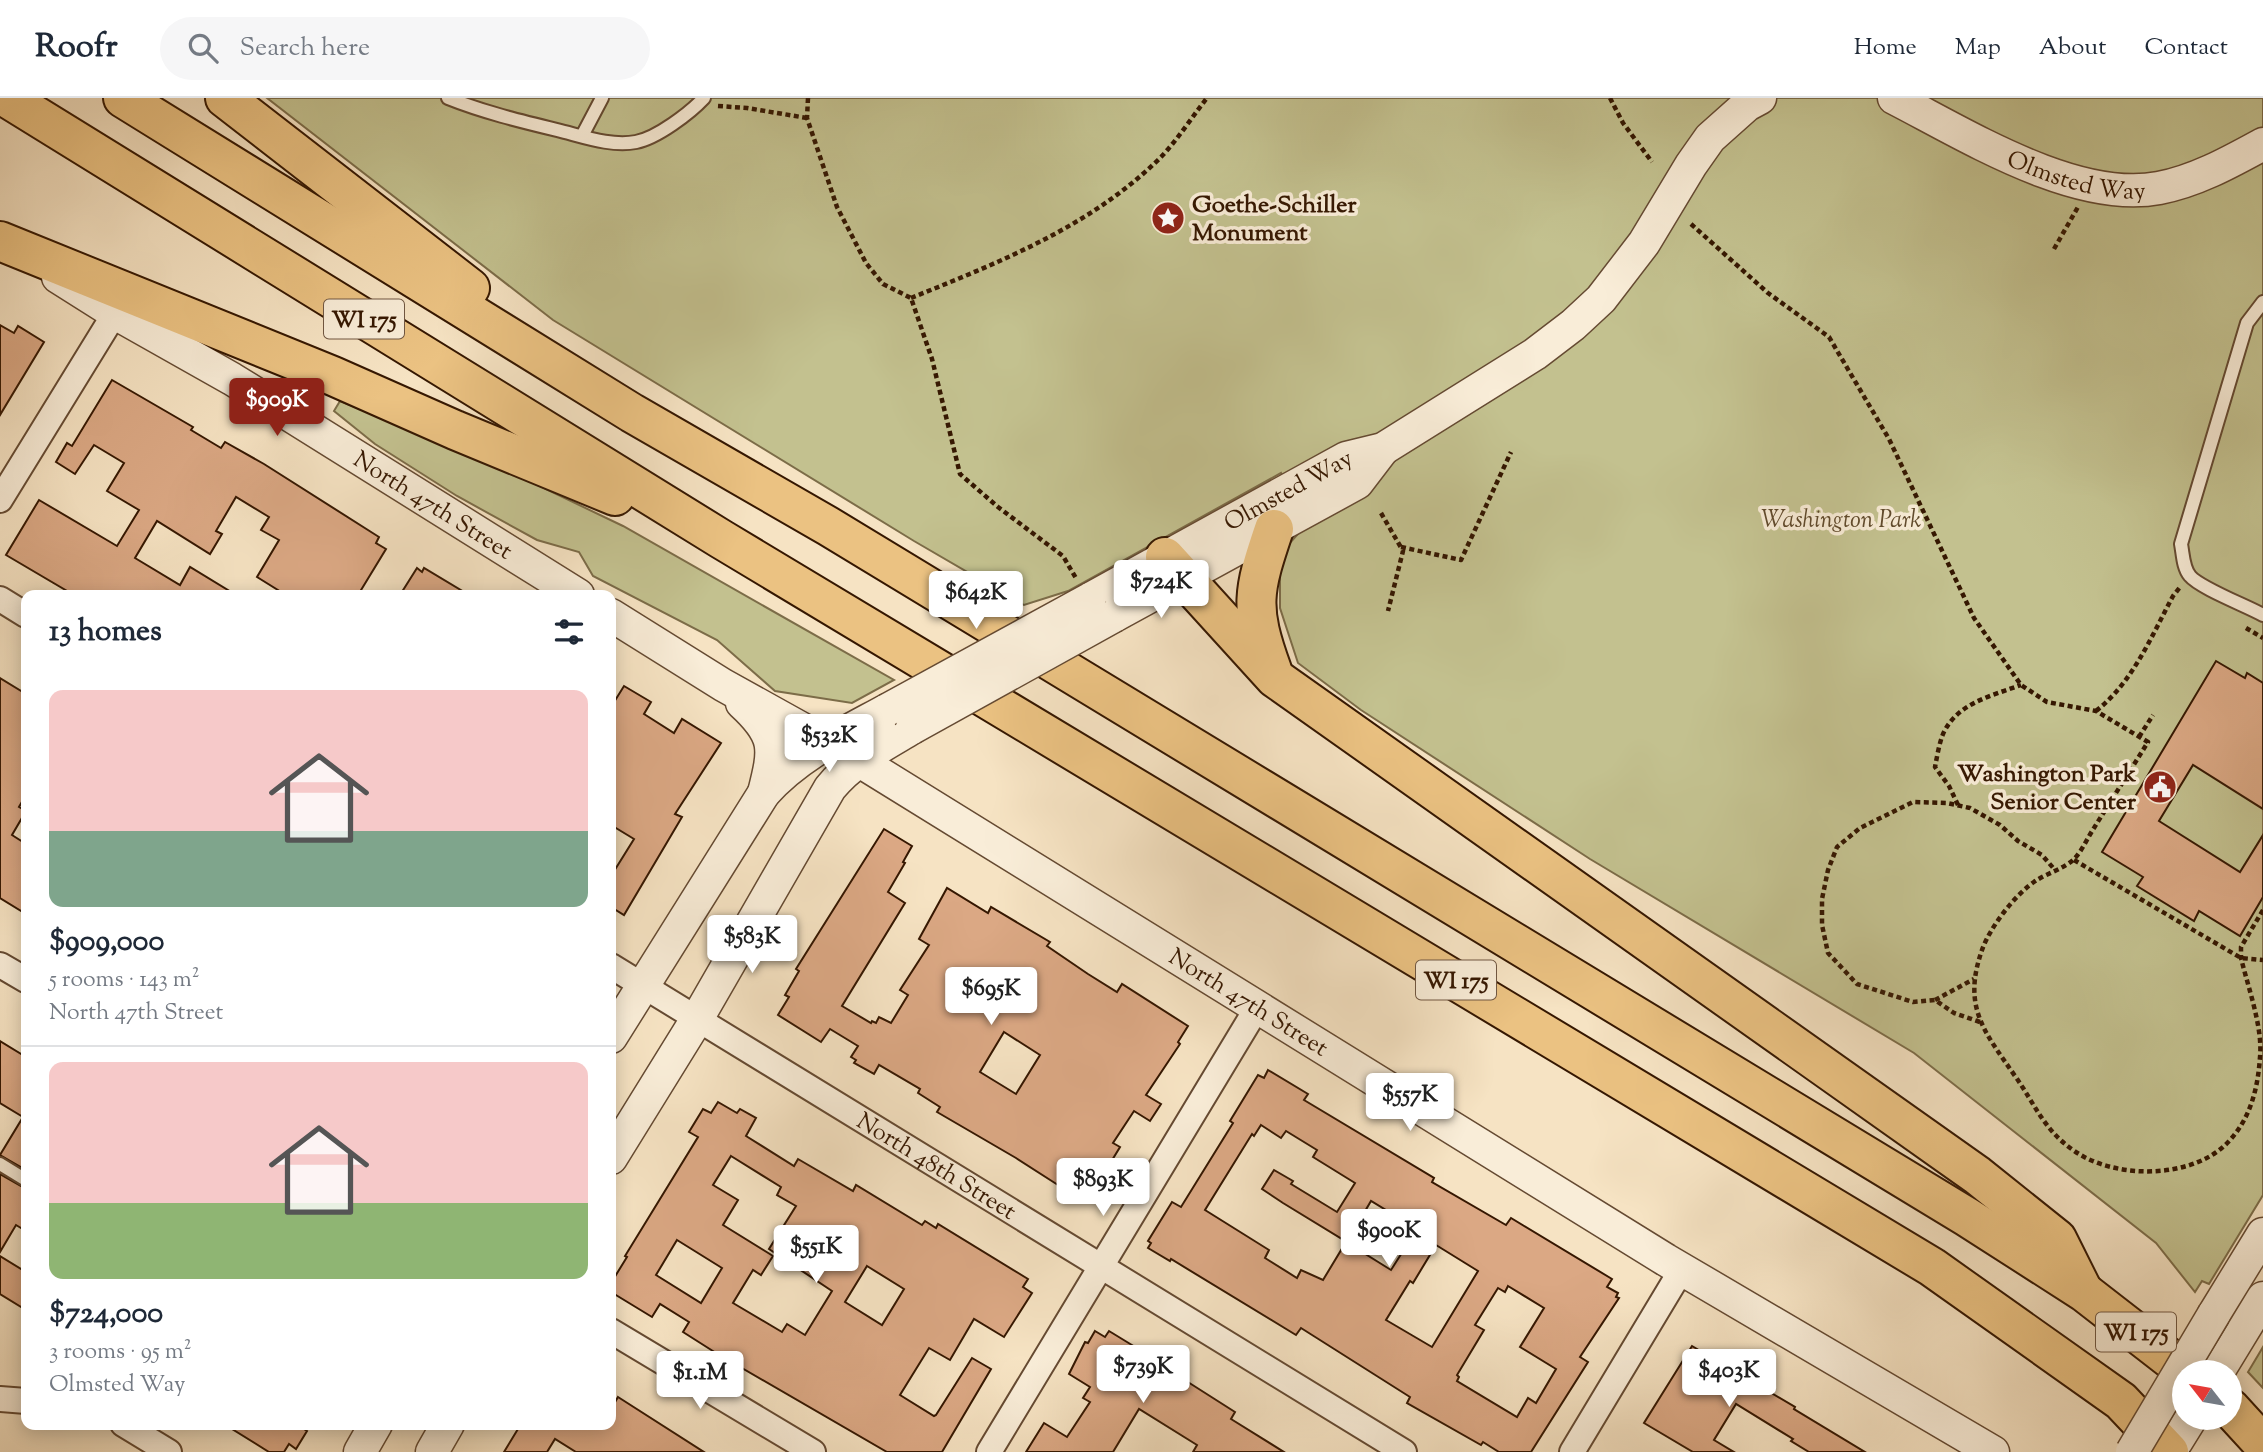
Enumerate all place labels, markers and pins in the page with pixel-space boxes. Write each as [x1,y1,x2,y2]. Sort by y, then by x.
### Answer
place label: Goethe-Schiller Monument [1192,189,1357,251]
place icon: Goethe-Schiller Monument [1149,199,1187,237]
pin: $909K [228,378,326,438]
pin: $724K [1112,560,1210,620]
pin: $642K [927,572,1025,631]
pin: $532K [780,714,878,774]
place label: Washington Park Senior Center [1957,758,2137,820]
public building icon: Washington Park Senior Center [2141,768,2179,806]
pin: $583K [703,916,801,975]
pin: $695K [942,968,1040,1027]
pin: $557K [1361,1074,1459,1133]
pin: $893K [1054,1158,1152,1218]
pin: $900K [1340,1210,1438,1269]
pin: $551K [767,1226,865,1285]
pin: $739K [1094,1346,1192,1405]
pin: $403K [1680,1350,1778,1409]
pin: $1.1M [651,1352,749,1411]

